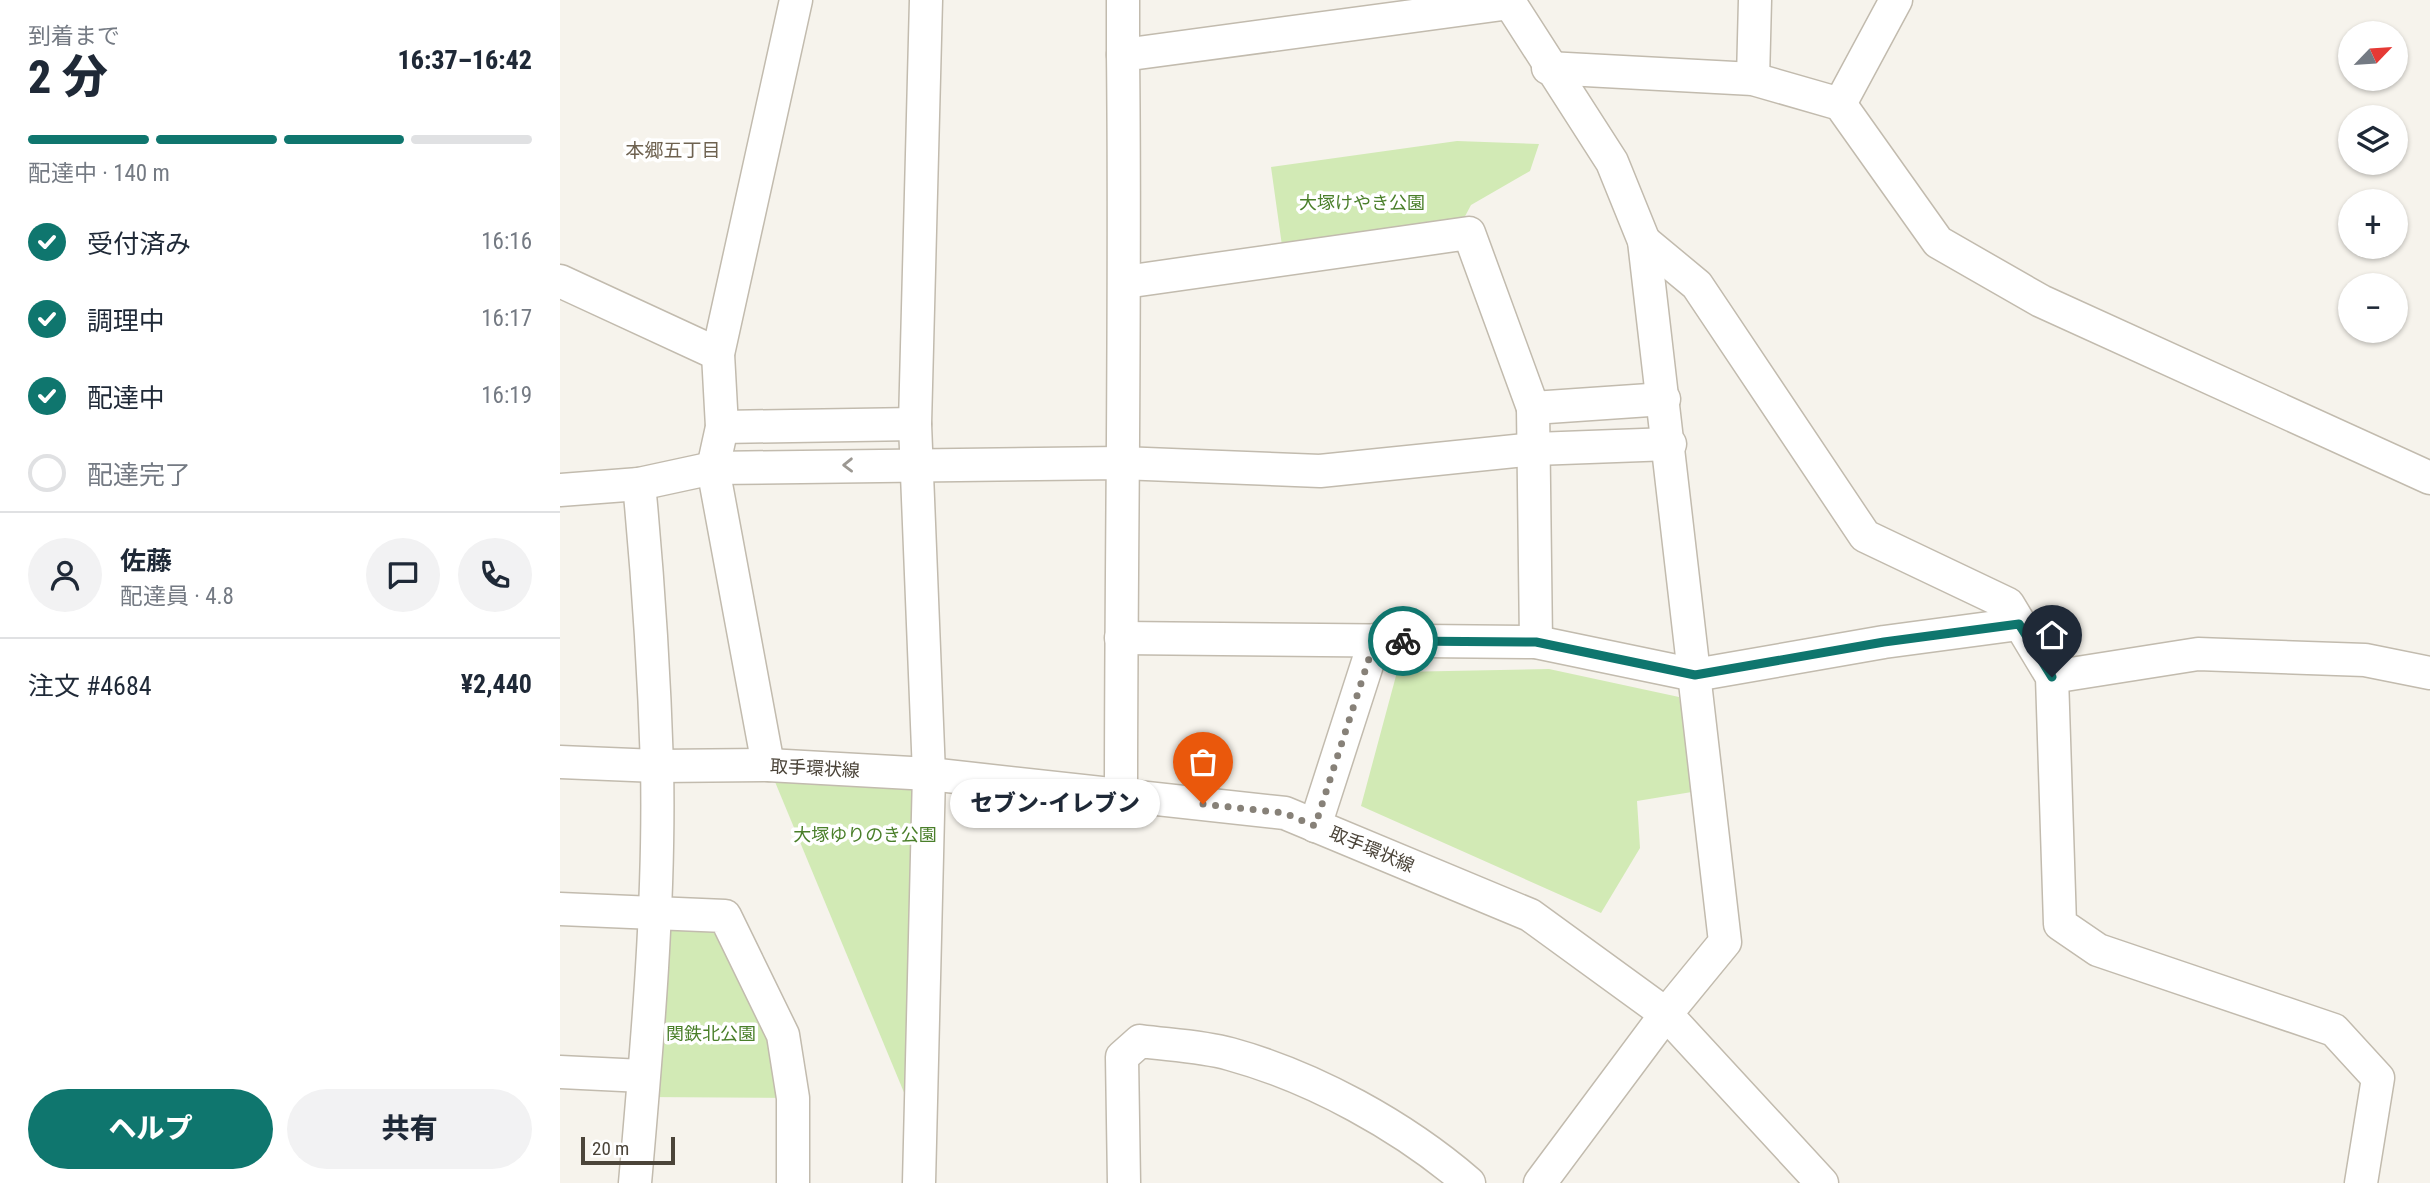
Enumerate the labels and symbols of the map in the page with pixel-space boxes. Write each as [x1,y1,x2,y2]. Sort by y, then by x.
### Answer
north arrow [2338,21,2408,91]
district label: 本郷五丁目 [625,139,721,162]
park label: 大塚けやき公園 [1299,192,1425,213]
one-way arrow [842,457,853,473]
pin [2022,605,2082,677]
courier [1368,606,1438,676]
pin [1173,732,1233,804]
street label: 取手環状線 [770,755,860,781]
callout: セブン-イレブン [951,780,1161,828]
street label: 取手環状線 [1326,822,1418,876]
park label: 大塚ゆりのき公園 [793,824,937,845]
park label: 関鉄北公園 [666,1023,756,1044]
scale bar [581,1134,676,1166]

